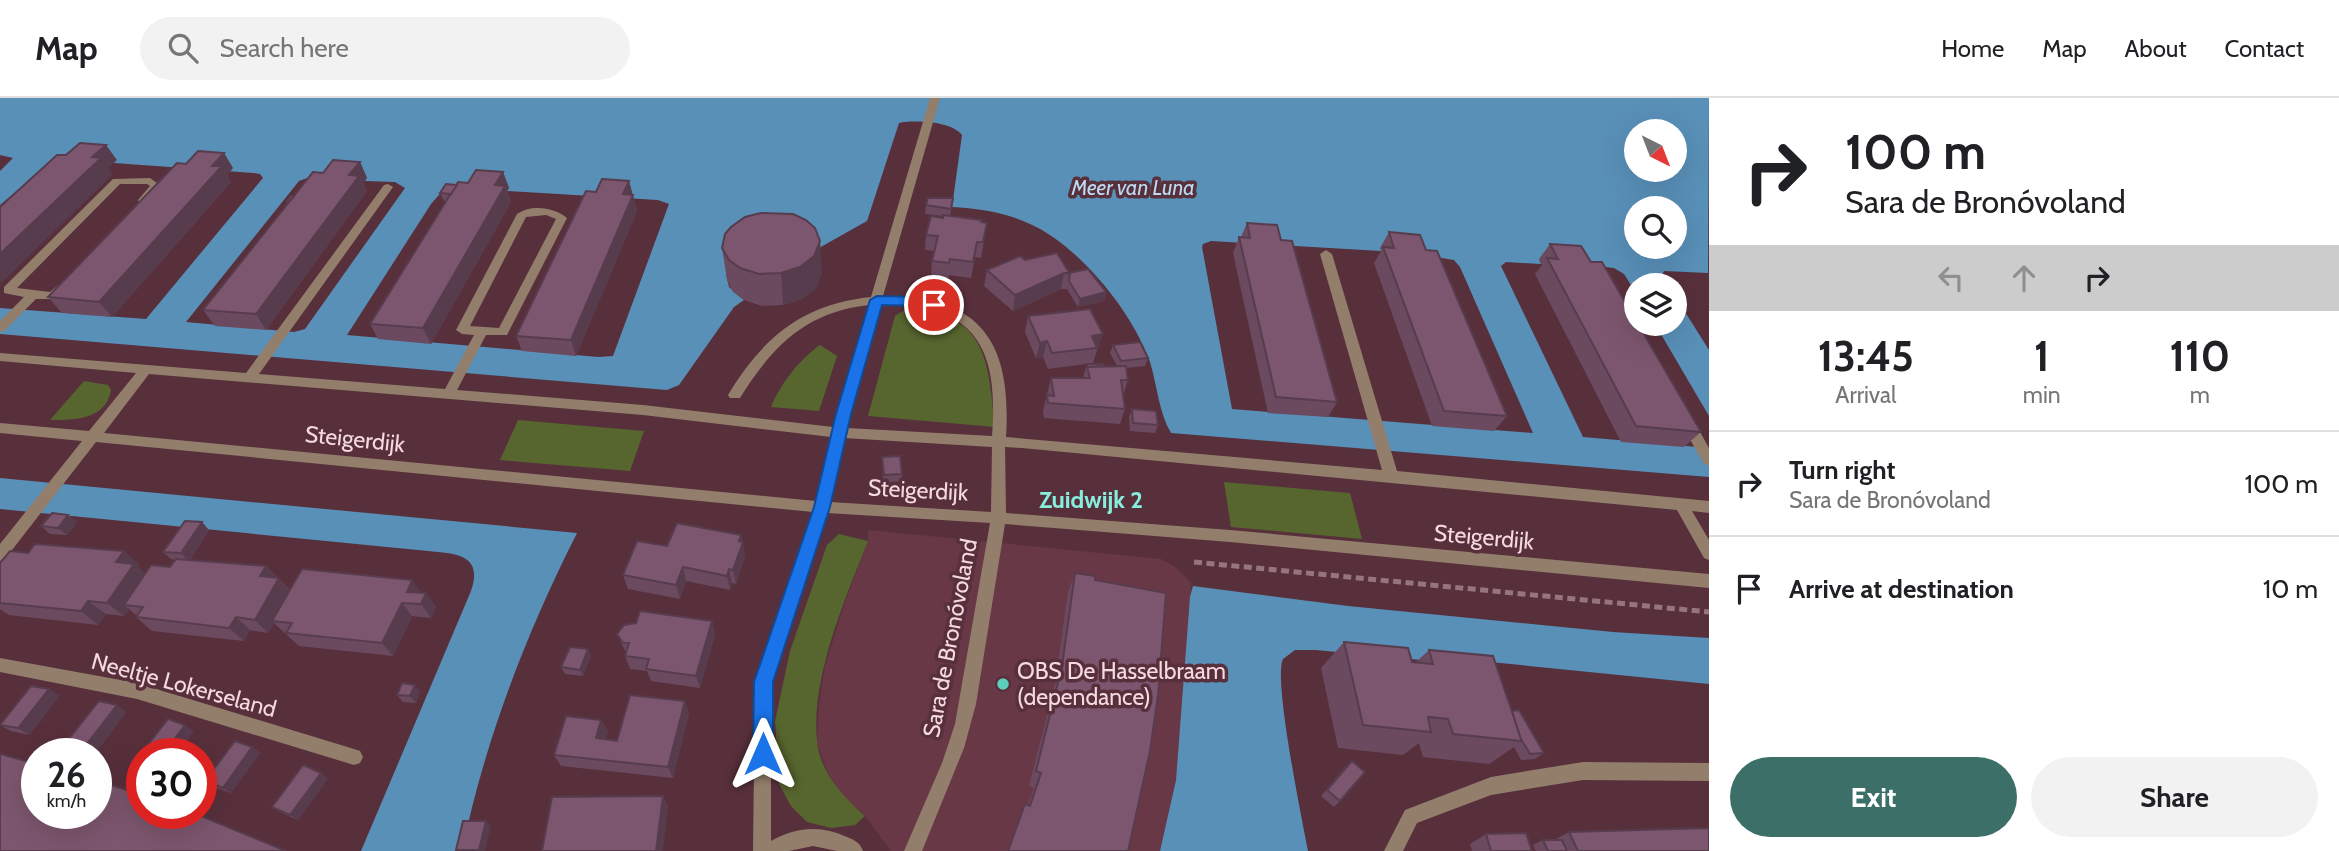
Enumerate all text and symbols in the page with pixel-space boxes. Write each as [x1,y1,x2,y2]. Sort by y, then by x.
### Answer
search box [140,17,630,80]
text: Map [35,28,98,68]
icon: search [164,29,202,67]
text: Search here [220,32,349,64]
text: Home [1941,34,2004,63]
text: Map [2042,34,2087,63]
text: About [2125,34,2187,63]
text: Contact [2225,34,2304,63]
north arrow [1624,119,1687,182]
map controls [1624,119,1687,336]
text: 100 m [1845,122,1986,181]
icon: right [1730,126,1821,217]
water label: Meer van Luna [1070,175,1195,200]
text: Sara de Bronóvoland [1845,182,2126,221]
button: search [1624,196,1687,259]
icon: left [1932,259,1970,297]
icon: ahead [2005,259,2043,297]
icon: right [2078,259,2116,297]
button: layers [1624,273,1687,336]
pin [904,275,964,335]
icon: arrive [915,286,953,324]
text: 13:45 [1818,330,1914,382]
text: 1 [2034,330,2049,382]
text: 110 [2170,330,2230,382]
text: Arrival [1835,381,1897,409]
text: min [2023,381,2061,409]
text: m [2190,381,2210,409]
street label: Steigerdijk [304,420,407,458]
text: Turn right [1789,454,1895,486]
icon: right [1730,465,1768,503]
text: 100 m [2245,468,2318,500]
street label: Steigerdijk [867,473,970,507]
district label: Zuidwijk 2 [1039,485,1143,514]
text: Sara de Bronóvoland [1789,486,1991,514]
street label: Steigerdijk [1433,519,1536,555]
street label: Sara de Bronóvoland [917,536,983,740]
icon: arrive [1730,570,1768,608]
text: Arrive at destination [1789,573,2014,605]
text: 10 m [2263,573,2318,605]
street label: Neeltje Lokerseland [88,647,280,723]
place label: OBS De Hasselbraam (dependance) [1017,657,1226,711]
marker: OBS De Hasselbraam (dependance) [995,676,1011,692]
position arrow [726,717,800,791]
speed limit sign: 30 [126,738,217,829]
text: 26 [47,753,86,796]
button: Exit [1730,757,2017,837]
button: Share [2031,757,2318,837]
text: km/h [47,790,86,812]

